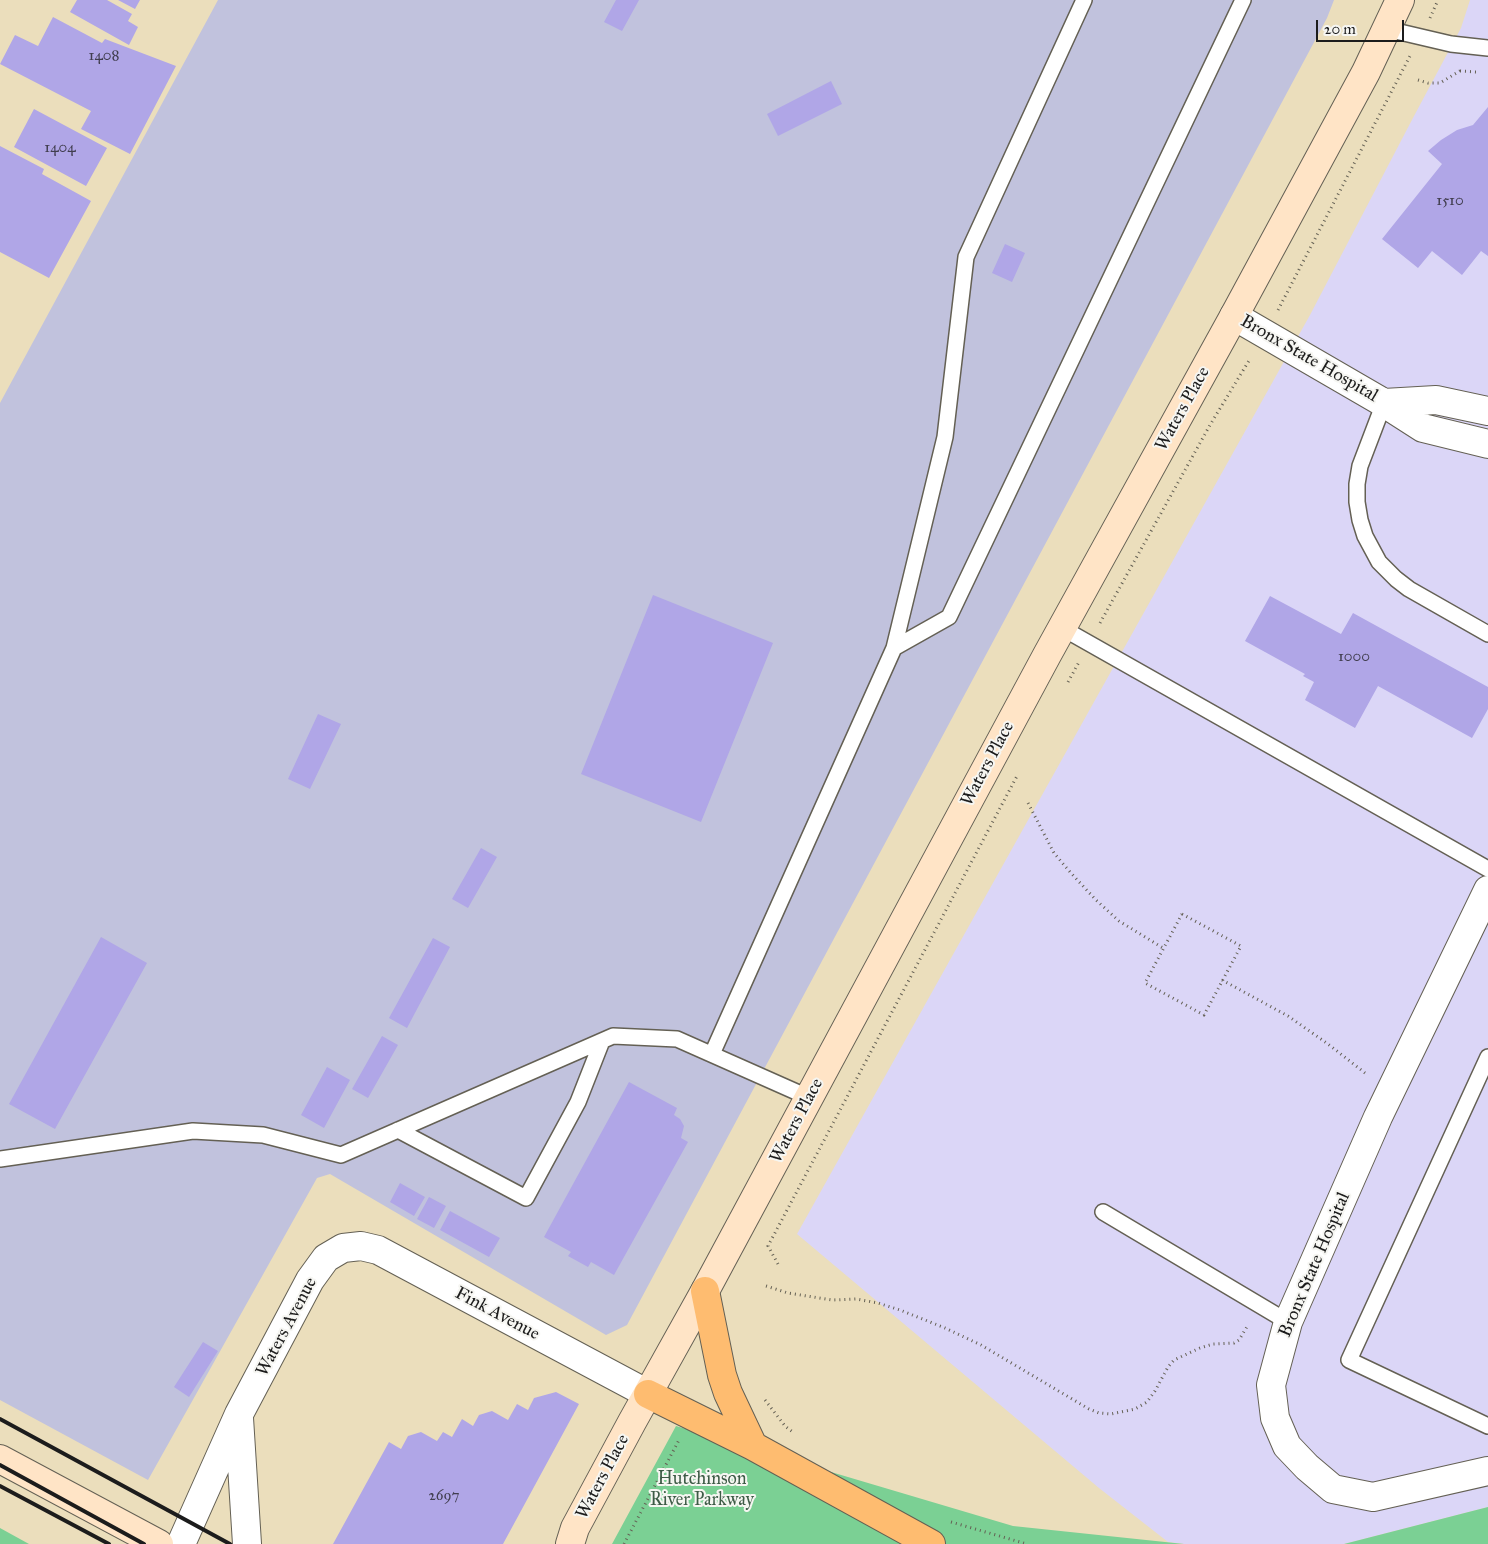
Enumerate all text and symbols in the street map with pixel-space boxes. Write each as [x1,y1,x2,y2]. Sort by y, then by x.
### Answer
scale bar [1318,10,1406,42]
text: 20 m [1324,20,1356,38]
house number: 1408 [89,47,119,65]
house number: 1404 [44,139,76,157]
house number: 1510 [1436,192,1464,210]
street label: Bronx State Hospital [1236,311,1382,407]
street label: Waters Place [1151,363,1215,455]
house number: 1000 [1338,648,1370,666]
street label: Waters Place [957,718,1019,810]
street label: Waters Place [766,1075,828,1167]
street label: Bronx State Hospital [1275,1189,1355,1341]
street label: Waters Avenue [252,1274,322,1380]
street label: Fink Avenue [451,1283,543,1345]
street label: Waters Place [572,1431,634,1523]
park label: Hutchinson River Parkway [650,1469,754,1512]
house number: 2697 [428,1487,460,1505]

